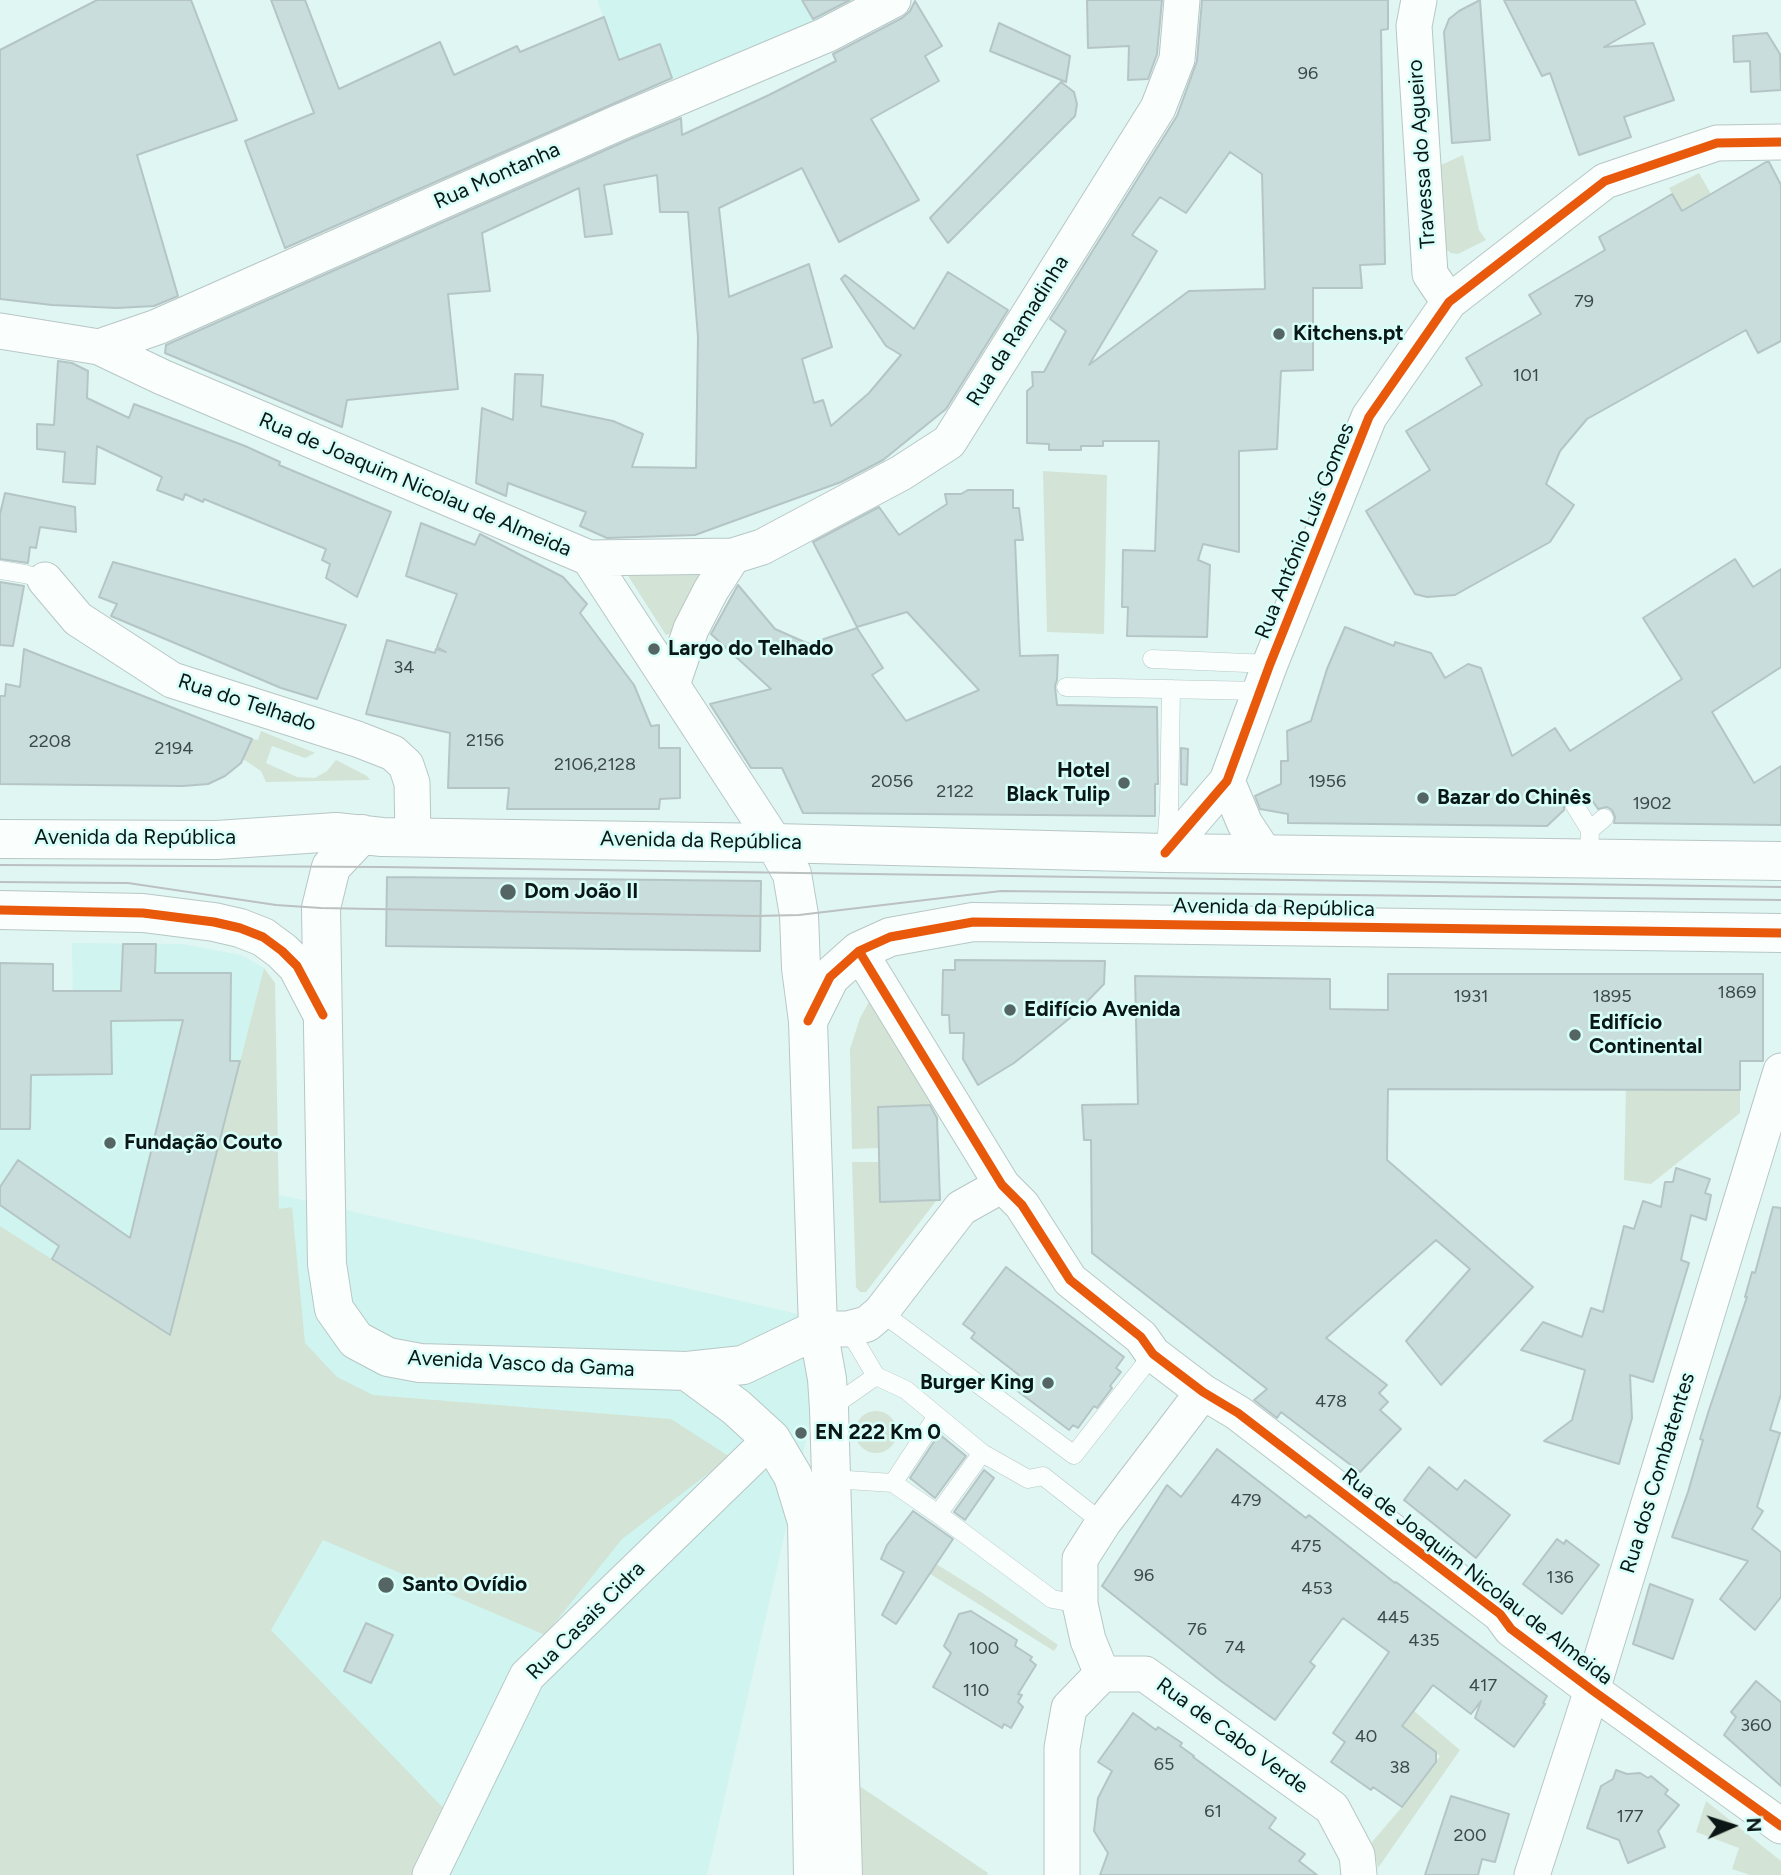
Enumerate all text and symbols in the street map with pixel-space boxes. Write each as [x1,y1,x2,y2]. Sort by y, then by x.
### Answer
street label: Travessa do Agueiro [1403,59,1441,249]
house number: 96 [1298,63,1318,85]
street label: Rua Montanha [430,137,564,215]
street label: Rua da Ramadinha [962,251,1074,411]
house number: 79 [1574,291,1594,313]
place label: Kitchens.pt [1293,321,1404,347]
marker: Kitchens.pt [1271,326,1287,342]
house number: 101 [1513,365,1539,387]
street label: Rua de Joaquim Nicolau de Almeida [255,408,575,562]
street label: Rua António Luís Gomes [1250,419,1360,643]
place label: Largo do Telhado [668,636,833,662]
marker: Largo do Telhado [646,641,662,657]
house number: 34 [394,657,414,679]
street label: Rua do Telhado [175,669,319,737]
house number: 2156 [466,730,504,752]
house number: 2208 [29,731,71,753]
house number: 2194 [155,738,193,760]
house number: 2106,2128 [554,754,636,776]
place label: Hotel Black Tulip [1006,758,1110,808]
house number: 2056 [871,771,913,793]
house number: 1956 [1308,771,1346,793]
marker: Hotel Black Tulip [1116,775,1132,791]
house number: 2122 [936,781,974,803]
place label: Bazar do Chinês [1437,785,1591,811]
marker: Bazar do Chinês [1415,790,1431,806]
house number: 1902 [1632,793,1672,815]
street label: Avenida da República [34,825,236,851]
street label: Avenida da República [600,827,802,855]
place label: Dom João II [524,879,638,905]
marker: Dom João II [498,882,518,902]
street label: Avenida da República [1173,894,1375,922]
house number: 1869 [1718,982,1756,1004]
house number: 1931 [1454,986,1488,1008]
house number: 1895 [1592,986,1632,1008]
place label: Edifício Avenida [1024,997,1180,1023]
marker: Edifício Avenida [1002,1002,1018,1018]
place label: Edifício Continental [1589,1010,1702,1060]
marker: Edifício Continental [1567,1027,1583,1043]
place label: Fundação Couto [124,1130,283,1156]
marker: Fundação Couto [102,1135,118,1151]
street label: Avenida Vasco da Gama [407,1345,635,1383]
place label: Burger King [920,1370,1034,1396]
street label: Rua dos Combatentes [1615,1370,1701,1576]
marker: Burger King [1040,1375,1056,1391]
house number: 478 [1315,1391,1347,1413]
place label: EN 222 Km 0 [815,1420,941,1446]
marker: EN 222 Km 0 [793,1425,809,1441]
street label: Rua de Joaquim Nicolau de Almeida [1336,1463,1618,1691]
house number: 479 [1230,1490,1262,1512]
house number: 475 [1290,1536,1322,1558]
street label: Rua Casais Cidra [522,1557,650,1685]
house number: 96 [1134,1565,1154,1587]
house number: 136 [1546,1567,1574,1589]
place label: Santo Ovídio [402,1572,527,1598]
marker: Santo Ovídio [376,1575,396,1595]
house number: 453 [1301,1578,1333,1600]
house number: 445 [1377,1607,1409,1629]
house number: 76 [1187,1619,1207,1641]
house number: 435 [1408,1630,1440,1652]
house number: 74 [1225,1637,1245,1659]
house number: 100 [969,1638,999,1660]
street label: Rua de Cabo Verde [1151,1673,1313,1799]
house number: 417 [1469,1675,1497,1697]
house number: 110 [963,1680,989,1702]
house number: 360 [1740,1715,1772,1737]
house number: 40 [1355,1726,1377,1748]
house number: 65 [1154,1754,1174,1776]
house number: 38 [1390,1757,1410,1779]
north arrow [1697,1791,1767,1861]
house number: 61 [1204,1801,1222,1823]
house number: 177 [1617,1806,1643,1828]
text: N [1742,1817,1765,1833]
house number: 200 [1453,1825,1487,1847]

